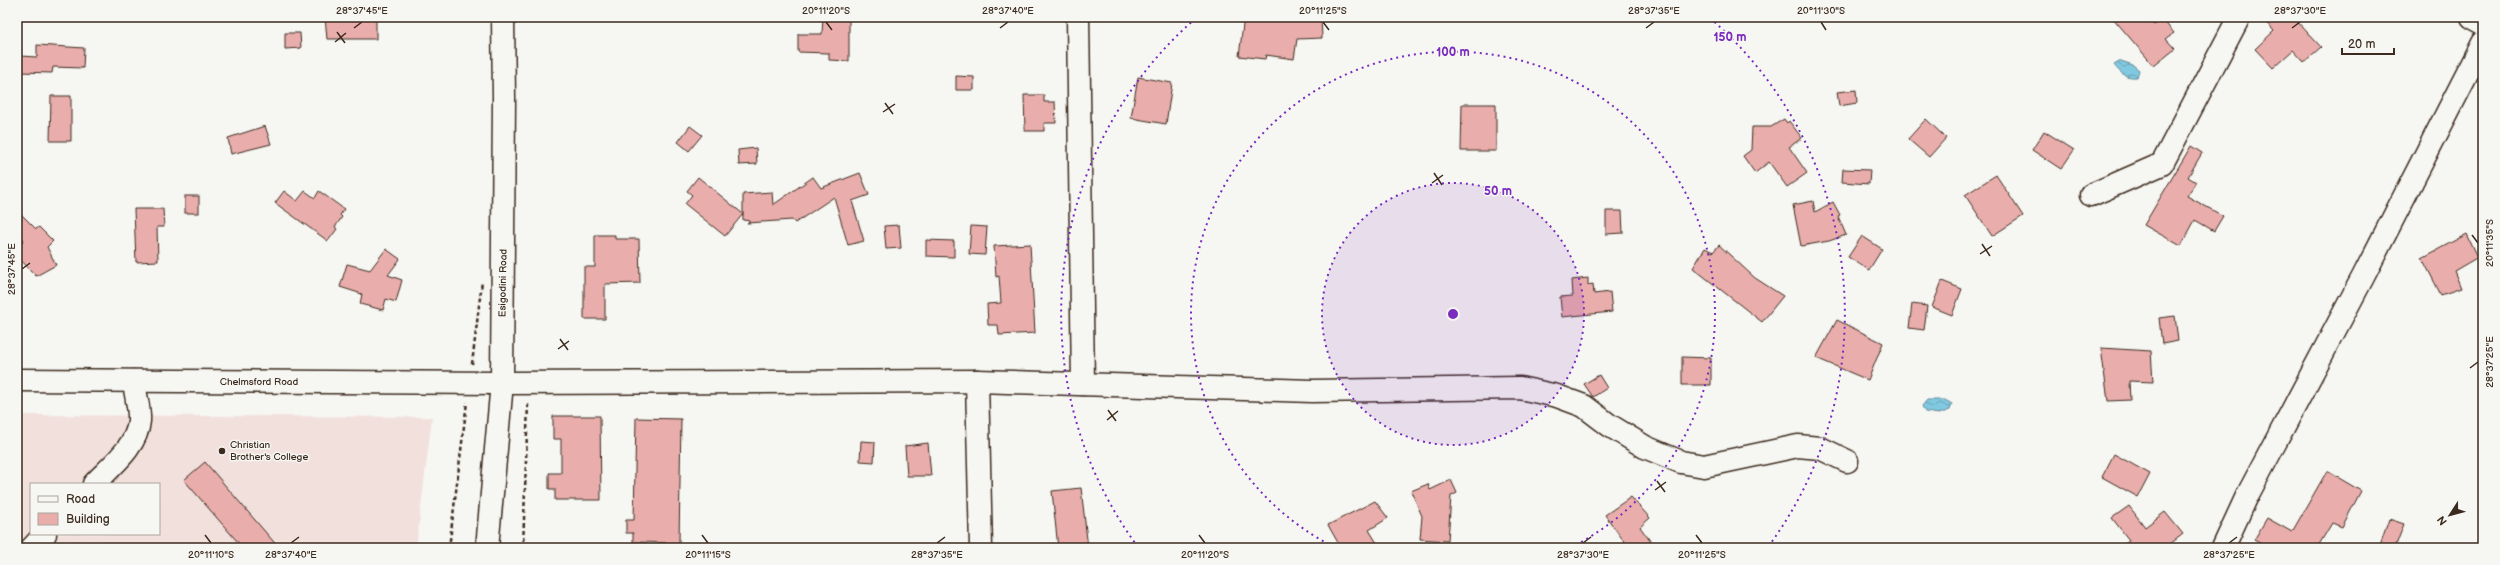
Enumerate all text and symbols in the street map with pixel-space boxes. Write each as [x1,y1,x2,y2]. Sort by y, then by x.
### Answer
text: 28°37'45"E [336,5,388,17]
text: 20°11'20"S [802,5,850,17]
text: 28°37'40"E [982,5,1034,17]
text: 20°11'25"S [1299,5,1347,17]
text: 28°37'35"E [1628,5,1680,17]
text: 20°11'30"S [1797,5,1845,17]
text: 28°37'30"E [2274,5,2326,17]
text: 150 m [1714,30,1746,45]
scale bar [2342,30,2394,56]
text: 20 m [2348,37,2375,52]
text: 100 m [1436,45,1470,60]
text: 50 m [1484,184,1512,199]
text: 20°11'35"S [2484,219,2496,267]
text: 28°37'45"E [6,243,18,295]
street label: Esigodini Road [496,248,510,317]
centre of rings [1446,307,1460,321]
text: 28°37'25"E [2484,336,2496,388]
street label: Chelmsford Road [220,376,298,388]
place label: Christian Brother's College [230,439,308,463]
marker: Christian Brother's College [217,446,227,456]
legend [30,483,160,535]
text: Road [66,492,95,507]
north arrow [2430,495,2470,535]
text: Building [66,512,110,527]
text: N [2435,513,2450,528]
text: 20°11'10"S [188,549,234,561]
text: 28°37'40"E [265,549,317,561]
text: 20°11'15"S [685,549,731,561]
text: 28°37'35"E [911,549,963,561]
text: 20°11'20"S [1181,549,1229,561]
text: 28°37'30"E [1557,549,1609,561]
text: 20°11'25"S [1678,549,1726,561]
text: 28°37'25"E [2203,549,2255,561]

